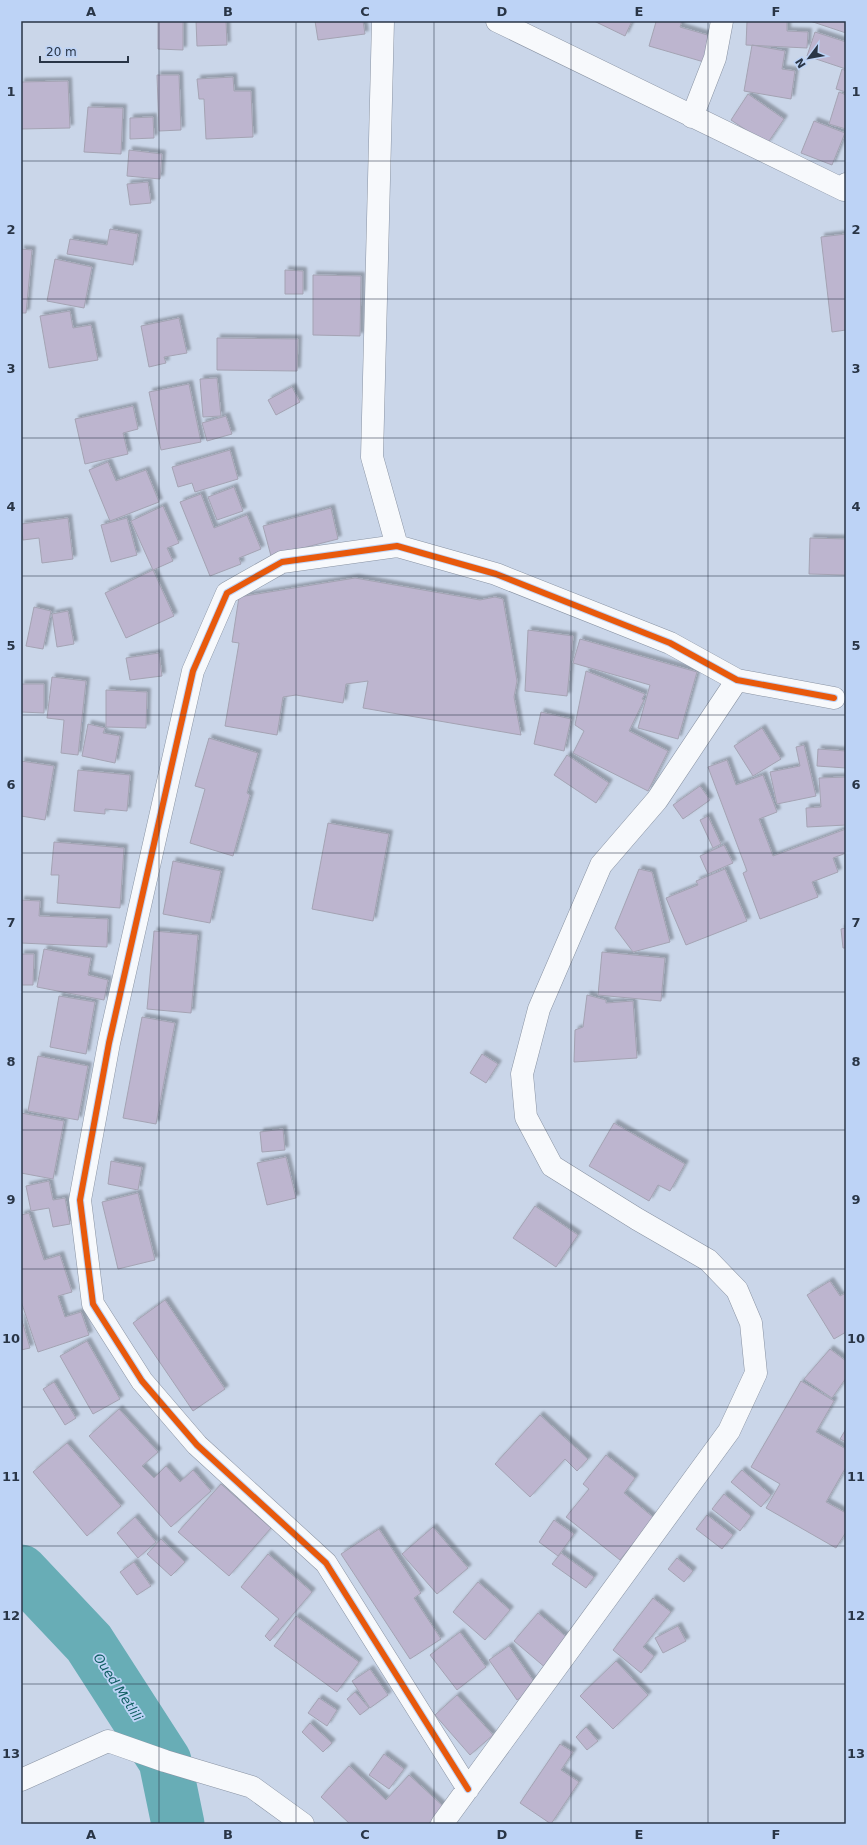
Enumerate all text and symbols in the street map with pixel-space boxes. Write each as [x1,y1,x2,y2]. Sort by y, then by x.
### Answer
text: A [86,4,96,19]
text: B [223,4,233,19]
text: C [360,4,370,19]
text: D [497,4,508,19]
text: E [635,4,643,19]
text: F [772,4,780,19]
scale bar [40,38,128,64]
north arrow [789,38,829,78]
text: 20 m [46,45,77,59]
text: N [793,56,809,70]
text: 1 [6,84,16,99]
text: 1 [851,84,861,99]
text: 2 [6,222,16,237]
text: 2 [851,222,861,237]
text: 3 [6,361,16,376]
text: 3 [851,361,861,376]
text: 4 [6,499,16,514]
text: 4 [851,499,861,514]
text: 5 [6,638,16,653]
text: 5 [851,638,861,653]
text: 6 [6,777,16,792]
text: 6 [851,777,861,792]
text: 7 [6,915,16,930]
text: 7 [851,915,861,930]
text: 8 [6,1054,16,1069]
text: 8 [851,1054,861,1069]
text: 9 [6,1192,16,1207]
text: 9 [851,1192,861,1207]
text: 10 [2,1331,20,1346]
text: 10 [847,1331,865,1346]
text: 11 [2,1469,20,1484]
text: 11 [847,1469,865,1484]
text: 12 [2,1608,20,1623]
text: 12 [847,1608,865,1623]
water label: Oued Metlili [91,1650,146,1724]
text: 13 [2,1746,20,1761]
text: 13 [847,1746,865,1761]
text: A [86,1827,96,1842]
text: B [223,1827,233,1842]
text: C [360,1827,370,1842]
text: D [497,1827,508,1842]
text: E [635,1827,643,1842]
text: F [772,1827,780,1842]

